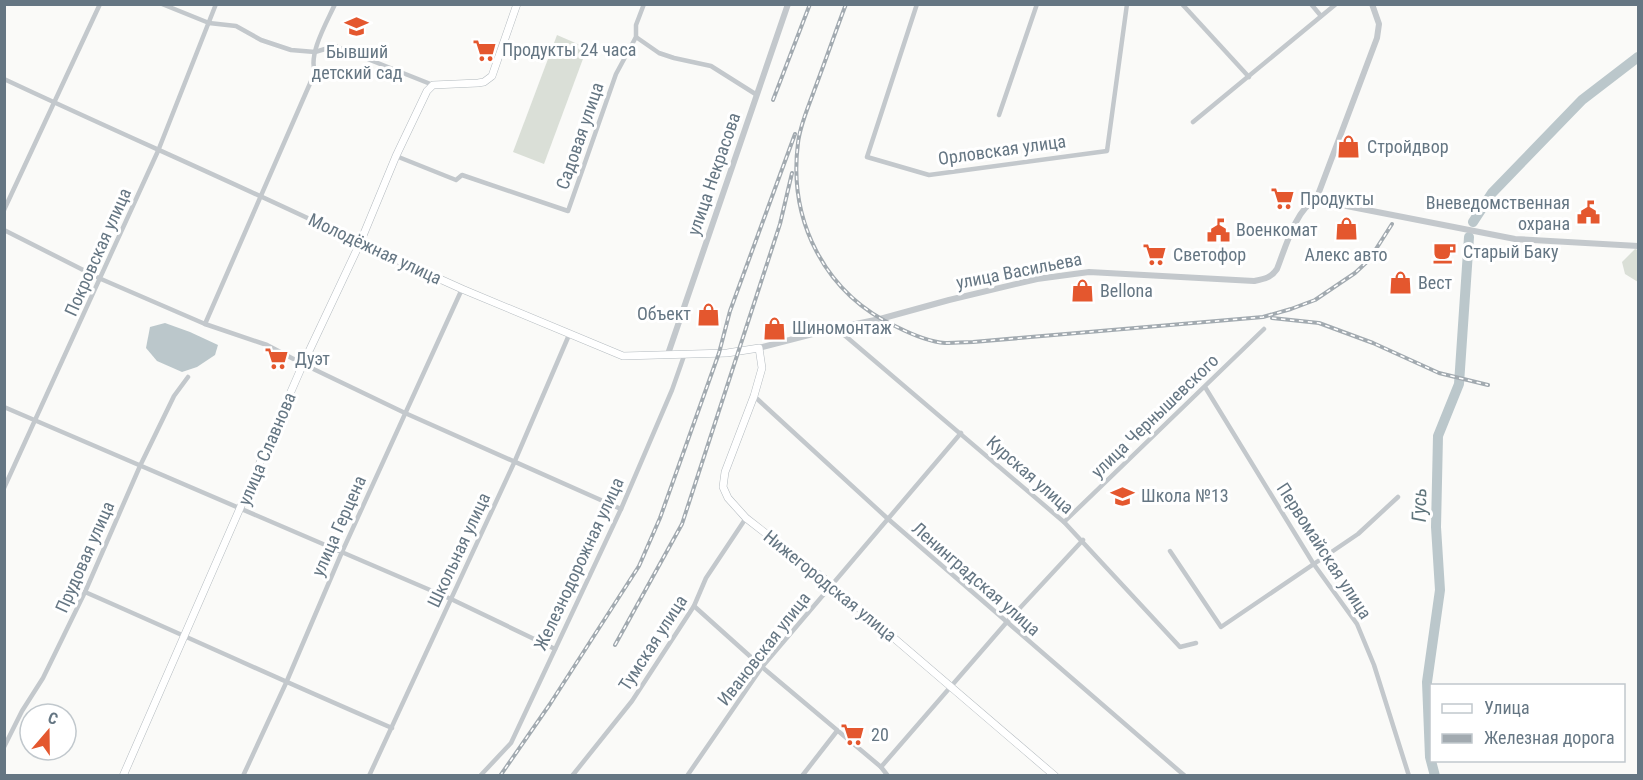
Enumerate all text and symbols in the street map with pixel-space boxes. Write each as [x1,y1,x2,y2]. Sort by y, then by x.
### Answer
school or university icon: Бывший детский сад [344,13,370,39]
supermarket icon: Продукты 24 часа [471,37,497,63]
place label: Продукты 24 часа [502,39,636,60]
place label: Бывший детский сад [312,41,403,83]
street label: Садовая улица [551,80,608,192]
street label: улица Некрасова [683,110,744,238]
street label: Орловская улица [937,130,1067,169]
shop icon: Стройдвор [1336,134,1362,160]
place label: Стройдвор [1367,136,1449,157]
street label: Покровская улица [60,185,135,319]
supermarket icon: Продукты [1269,186,1295,212]
place label: Продукты [1300,188,1374,209]
place label: Вневедомственная охрана [1426,192,1570,234]
public building icon: Вневедомственная охрана [1575,200,1601,226]
street label: Молодёжная улица [305,209,445,289]
shop icon: Алекс авто [1333,216,1359,242]
public building icon: Военкомат [1205,217,1231,243]
place label: Военкомат [1236,219,1318,240]
cafe icon: Старый Баку [1432,239,1458,265]
place label: Старый Баку [1463,241,1559,262]
supermarket icon: Светофор [1142,242,1168,268]
place label: Светофор [1173,244,1246,265]
place label: Алекс авто [1304,244,1388,265]
street label: улица Васильева [954,248,1084,293]
shop icon: Вест [1387,270,1413,296]
place label: Вест [1418,272,1453,293]
shop icon: Bellona [1069,278,1095,304]
place label: Bellona [1100,280,1153,301]
shop icon: Объект [696,301,722,327]
place label: Объект [637,303,691,324]
shop icon: Шиномонтаж [761,315,787,341]
place label: Шиномонтаж [792,317,892,338]
supermarket icon: Дуэт [264,346,290,372]
place label: Дуэт [295,348,330,369]
street label: улица Чернышевского [1087,349,1223,482]
street label: улица Славнова [233,389,300,508]
street label: Курская улица [983,431,1078,518]
street label: улица Герцена [307,472,370,579]
street label: Железнодорожная улица [529,474,628,653]
street label: Первомайская улица [1273,479,1376,623]
school or university icon: Школа №13 [1110,483,1136,509]
place label: Школа №13 [1141,485,1229,506]
water label: Гусь [1407,488,1431,522]
street label: Школьная улица [423,489,494,610]
street label: Прудовая улица [51,498,118,616]
street label: Ленинградская улица [908,517,1045,640]
street label: Нижегородская улица [760,526,901,646]
street label: Ивановская улица [713,588,814,710]
street label: Тумская улица [614,591,691,694]
legend [1430,684,1625,762]
text: Улица [1484,697,1530,718]
north arrow [18,702,78,762]
text: С [45,708,60,729]
supermarket icon: 20 [840,722,866,748]
place label: 20 [871,724,889,745]
text: Железная дорога [1484,727,1615,748]

